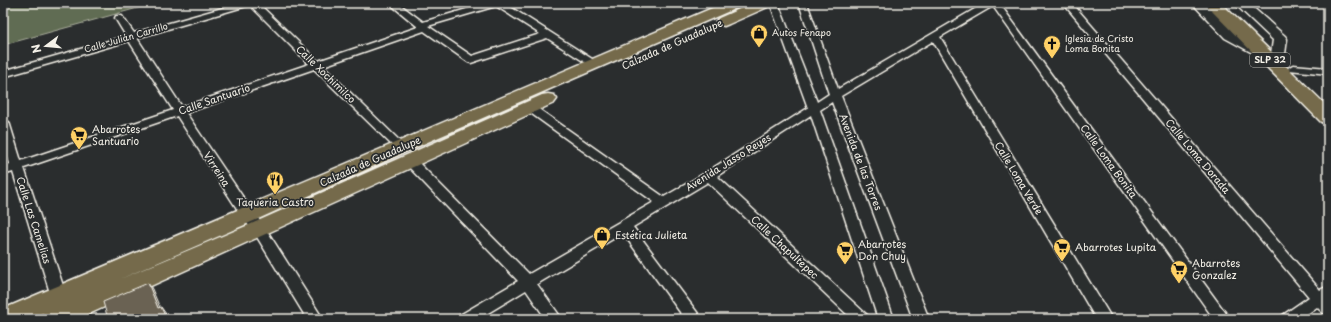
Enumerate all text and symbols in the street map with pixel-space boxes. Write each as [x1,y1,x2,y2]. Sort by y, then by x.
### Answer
street label: Calzada de Guadalupe [619,14,725,73]
street label: Calle Julián Carrillo [82,18,169,56]
shop icon: Autos Fenapo [749,23,769,48]
place label: Autos Fenapo [772,25,831,39]
north arrow [26,26,66,66]
place label: Iglesia de Cristo Loma Bonita [1065,31,1134,55]
church icon: Iglesia de Cristo Loma Bonita [1042,34,1062,59]
street label: Calle Xochimilco [293,41,360,106]
text: N [26,42,45,55]
road number: SLP 32 [1250,53,1290,67]
street label: Calle Santuario [176,79,252,118]
street label: Avenida de las Torres [836,111,887,213]
street label: Calle Loma Dorada [1162,115,1235,197]
place label: Abarrotes Santuario [92,121,141,148]
street label: Calle Loma Bonita [1077,121,1142,201]
supermarket icon: Abarrotes Santuario [69,125,89,150]
street label: Avenida Jasso Reyes [682,129,774,194]
street label: Calzada de Guadalupe [317,131,423,190]
street label: Calle Loma Verde [992,138,1047,217]
street label: Virreina [200,148,235,190]
restaurant icon: Taqueria Castro [265,170,285,195]
street label: Calle Las Camelias [13,174,56,266]
place label: Taqueria Castro [236,194,314,209]
street label: Calle Chapultepec [748,211,822,282]
shop icon: Estética Julieta [592,225,612,250]
place label: Estética Julieta [615,227,688,242]
place label: Abarrotes Don Chuy [858,236,907,264]
supermarket icon: Abarrotes Lupita [1052,237,1072,262]
place label: Abarrotes Lupita [1075,239,1157,254]
supermarket icon: Abarrotes Don Chuy [835,240,855,265]
place label: Abarrotes Gonzalez [1192,255,1241,282]
supermarket icon: Abarrotes Gonzalez [1169,259,1189,284]

